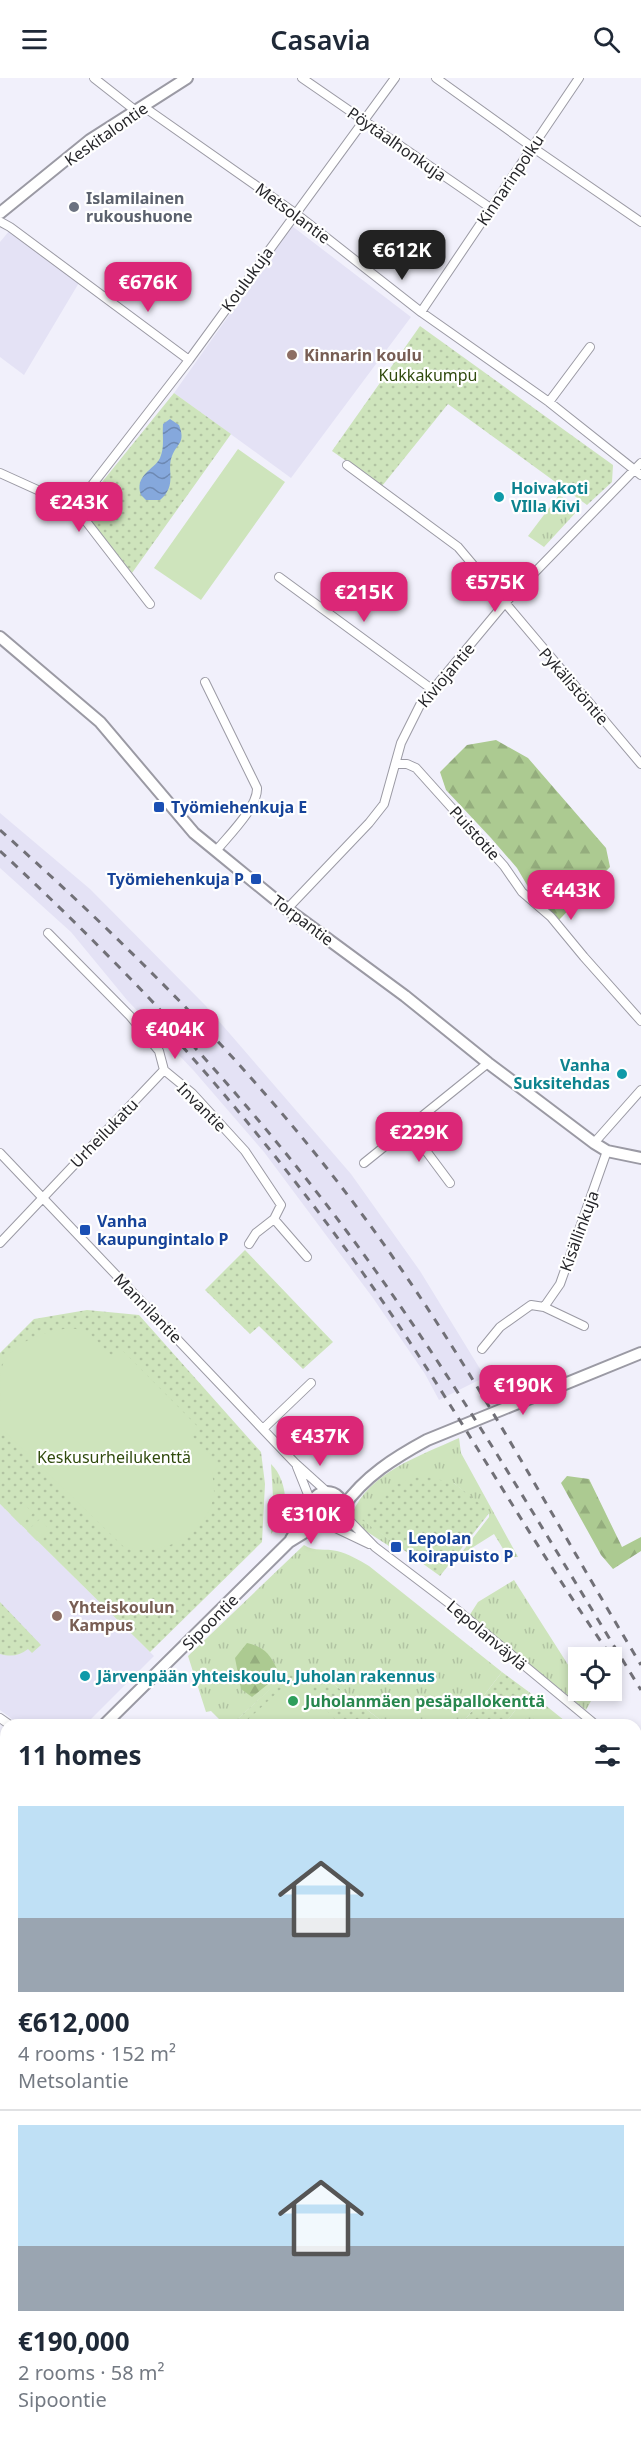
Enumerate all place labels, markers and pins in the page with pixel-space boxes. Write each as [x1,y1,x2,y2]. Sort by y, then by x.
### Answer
place label: Islamilainen rukoushuone [86,187,193,227]
marker: Islamilainen rukoushuone [67,200,81,214]
pin: €612K [360,230,444,281]
pin: €676K [106,262,190,313]
place label: Kinnarin koulu [304,344,422,366]
marker: Kinnarin koulu [285,348,299,362]
place label: Hoivakoti VIlla Kivi [511,477,588,517]
pin: €243K [37,482,121,533]
marker: Hoivakoti VIlla Kivi [492,490,506,504]
pin: €575K [453,562,537,613]
pin: €215K [322,572,406,623]
place label: Työmiehenkuja E [171,796,307,818]
marker: Työmiehenkuja E [152,800,166,814]
place label: Työmiehenkuja P [107,868,244,890]
pin: €443K [529,870,613,921]
marker: Työmiehenkuja P [249,872,263,886]
pin: €404K [133,1009,217,1060]
place label: Vanha Suksitehdas [513,1054,610,1094]
marker: Vanha Suksitehdas [615,1067,629,1081]
pin: €229K [377,1112,461,1163]
place label: Vanha kaupungintalo P [97,1210,229,1250]
marker: Vanha kaupungintalo P [78,1223,92,1237]
pin: €190K [481,1365,565,1416]
pin: €437K [278,1416,362,1467]
pin: €310K [269,1494,353,1545]
place label: Lepolan koirapuisto P [408,1527,514,1567]
marker: Lepolan koirapuisto P [389,1540,403,1554]
place label: Yhteiskoulun Kampus [69,1596,175,1636]
marker: Yhteiskoulun Kampus [50,1609,64,1623]
place label: Järvenpään yhteiskoulu, Juholan rakennus [95,1665,435,1687]
marker: Järvenpään yhteiskoulu, Juholan rakennus [78,1669,92,1683]
place label: Juholanmäen pesäpallokenttä [303,1690,545,1712]
marker: Juholanmäen pesäpallokenttä [286,1694,300,1708]

